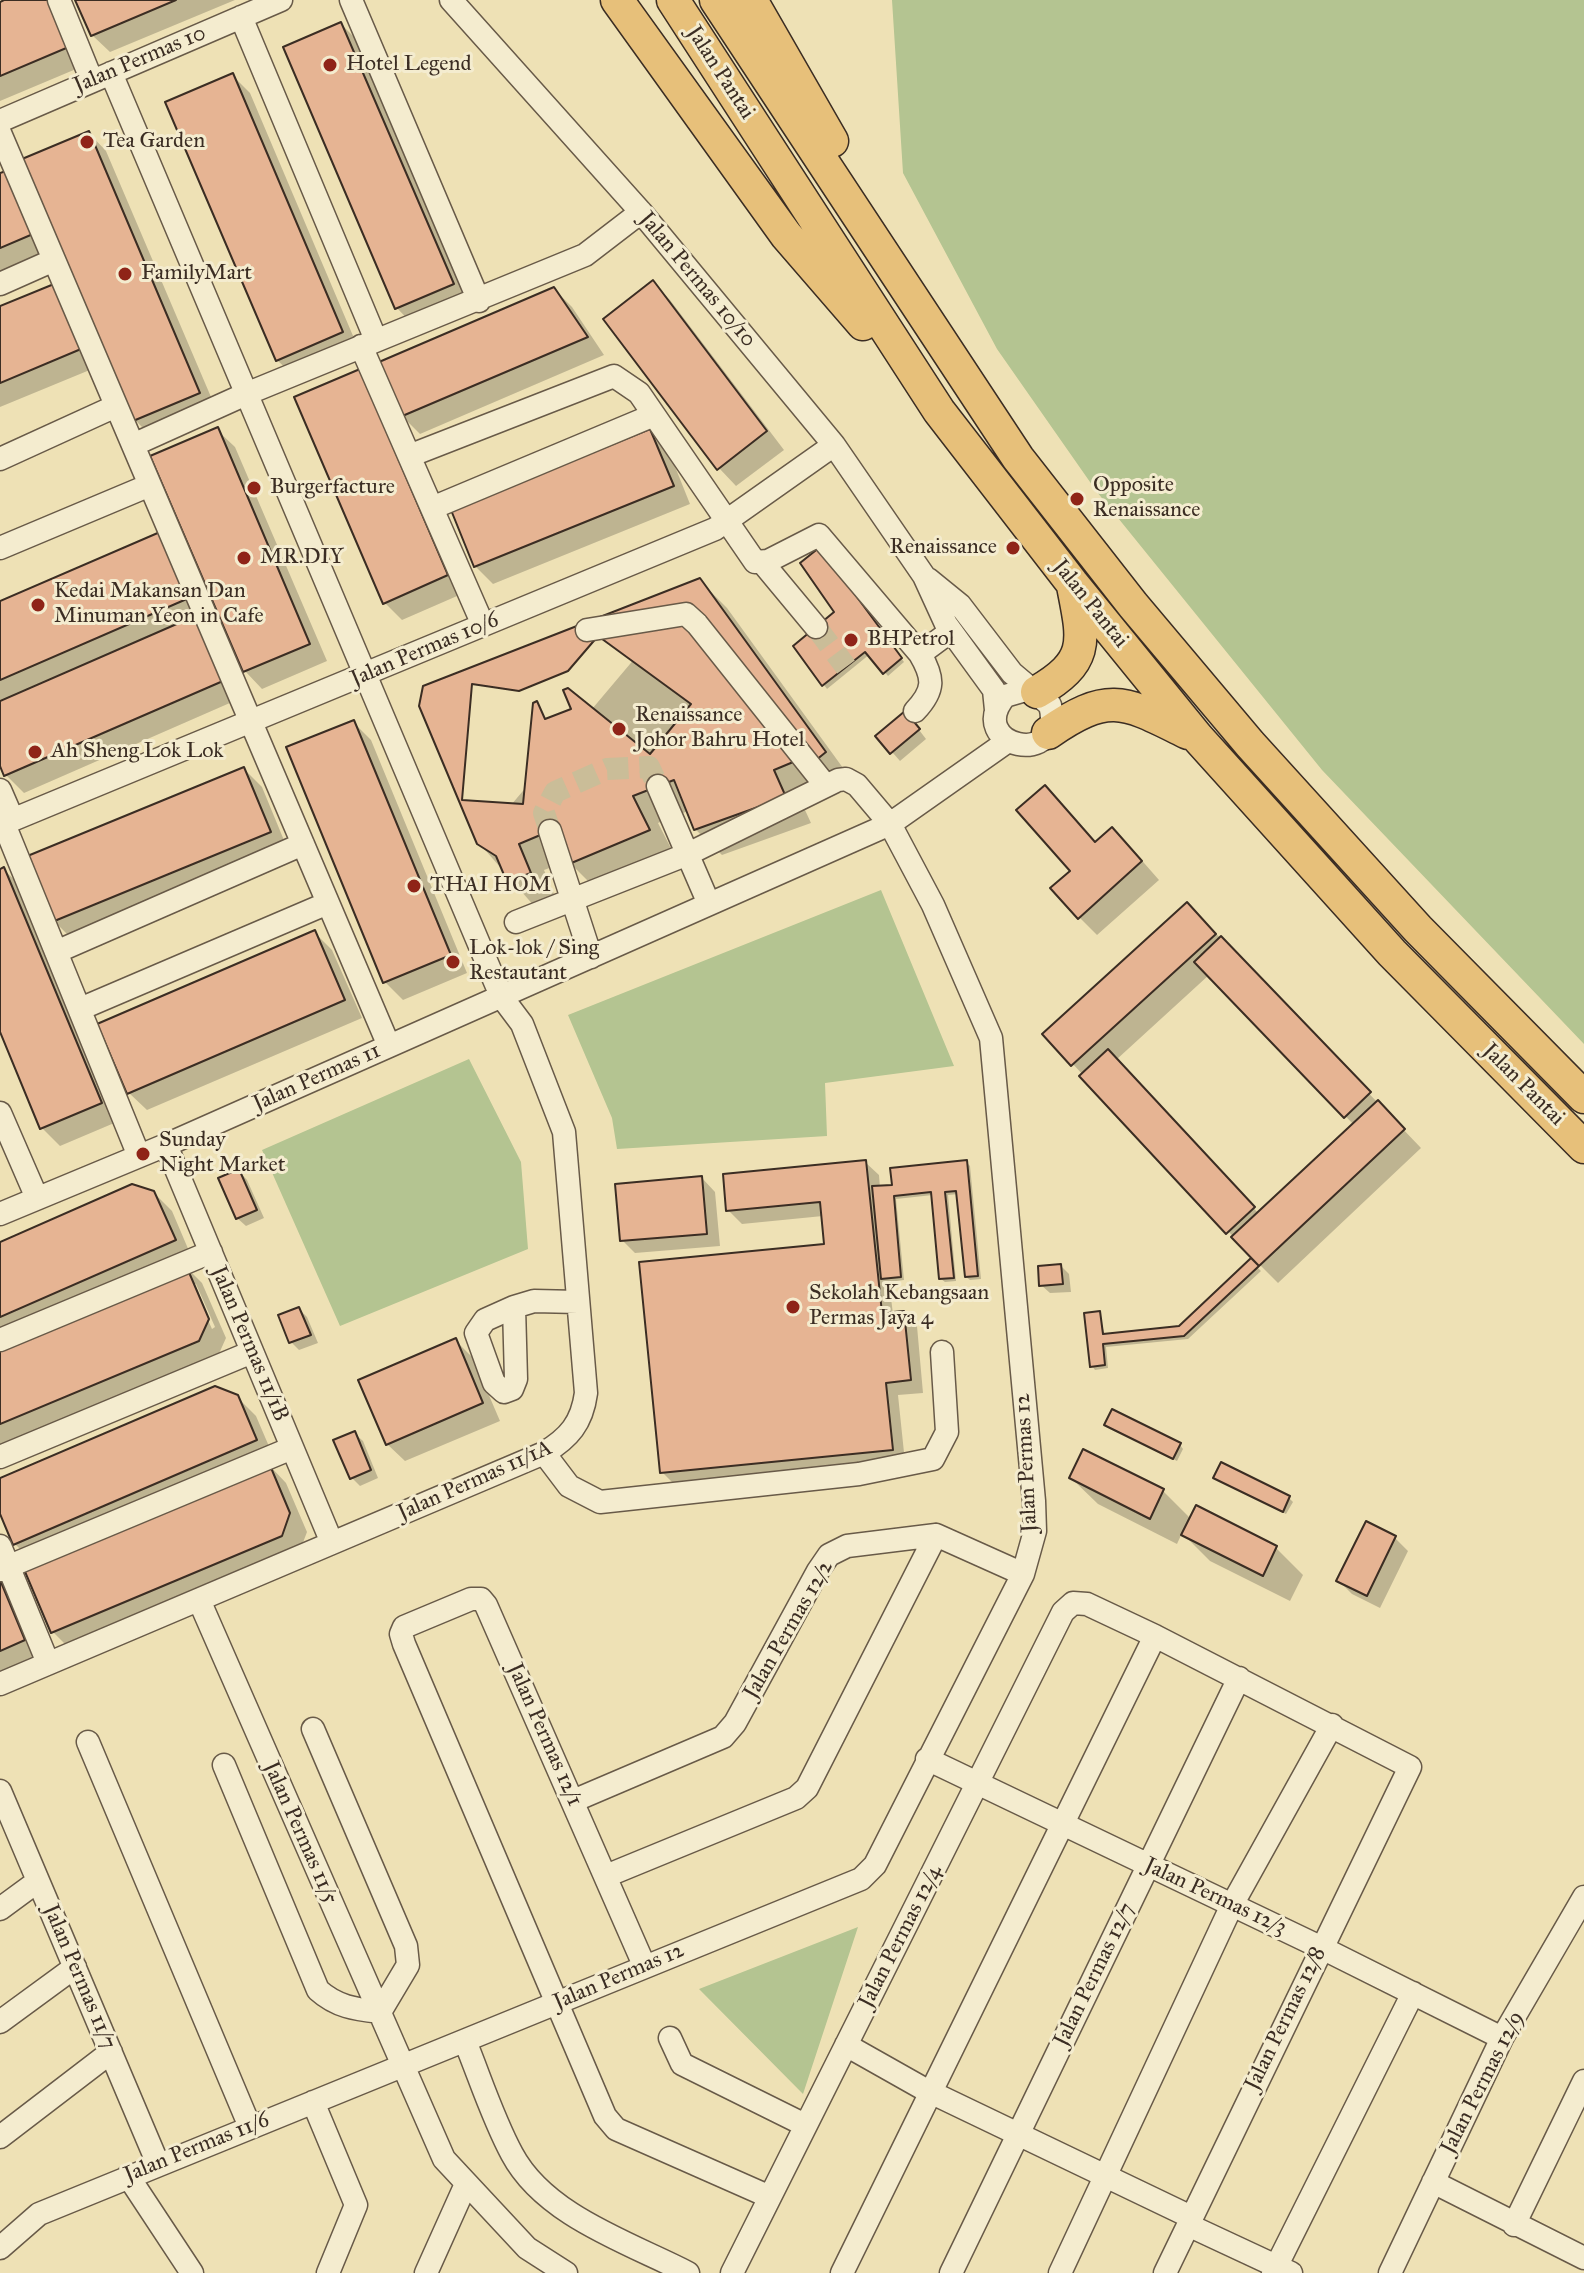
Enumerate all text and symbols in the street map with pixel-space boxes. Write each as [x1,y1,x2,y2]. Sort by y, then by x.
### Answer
street label: Jalan Permas 10 [70,20,210,100]
street label: Jalan Pantai [680,21,760,125]
place label: Hotel Legend [346,52,471,78]
marker: Hotel Legend [321,56,339,74]
place label: Tea Garden [103,129,205,155]
marker: Tea Garden [78,133,96,151]
street label: Jalan Permas 10/10 [633,207,761,353]
place label: FamilyMart [141,261,252,287]
marker: FamilyMart [116,265,134,283]
place label: Opposite Renaissance [1093,473,1200,524]
place label: Burgerfacture [270,475,395,501]
marker: Burgerfacture [245,479,263,497]
marker: Opposite Renaissance [1068,490,1086,508]
place label: Renaissance [890,535,997,561]
marker: Renaissance [1004,539,1022,557]
place label: MR.DIY [260,545,344,571]
marker: MR.DIY [235,549,253,567]
street label: Jalan Pantai [1046,555,1134,653]
place label: Kedai Makansan Dan Minuman Yeon in Cafe [54,579,264,630]
marker: Kedai Makansan Dan Minuman Yeon in Cafe [29,596,47,614]
street label: Jalan Permas 10/6 [347,607,503,693]
place label: BHPetrol [867,627,955,653]
marker: BHPetrol [842,631,860,649]
place label: Renaissance Johor Bahru Hotel [635,703,805,754]
marker: Renaissance Johor Bahru Hotel [610,720,628,738]
place label: Ah Sheng Lok Lok [51,739,224,765]
marker: Ah Sheng Lok Lok [26,743,44,761]
place label: THAI HOM [430,873,551,899]
marker: THAI HOM [405,877,423,895]
place label: Lok-lok / Sing Restautant [469,936,599,988]
marker: Lok-lok / Sing Restautant [444,953,462,971]
street label: Jalan Permas 11 [249,1038,385,1118]
street label: Jalan Pantai [1476,1038,1570,1132]
place label: Sunday Night Market [159,1128,286,1180]
marker: Sunday Night Market [134,1145,152,1163]
street label: Jalan Permas 11/1B [204,1262,294,1426]
place label: Sekolah Kebangsaan Permas Jaya 4 [809,1281,989,1332]
marker: Sekolah Kebangsaan Permas Jaya 4 [784,1298,802,1316]
street label: Jalan Permas 12 [1010,1393,1044,1533]
street label: Jalan Permas 11/1A [394,1435,556,1527]
street label: Jalan Permas 12/2 [739,1556,839,1704]
street label: Jalan Permas 12/1 [501,1659,587,1811]
street label: Jalan Permas 11/5 [257,1758,343,1908]
street label: Jalan Permas 12/3 [1140,1853,1290,1941]
street label: Jalan Permas 12/4 [854,1861,948,2013]
street label: Jalan Permas 12/7 [1049,1899,1141,2051]
street label: Jalan Permas 11/7 [37,1901,121,2053]
street label: Jalan Permas 12 [550,1938,688,2016]
street label: Jalan Permas 12/8 [1240,1943,1332,2095]
street label: Jalan Permas 12/9 [1436,2007,1530,2159]
street label: Jalan Permas 11/6 [121,2107,273,2189]

